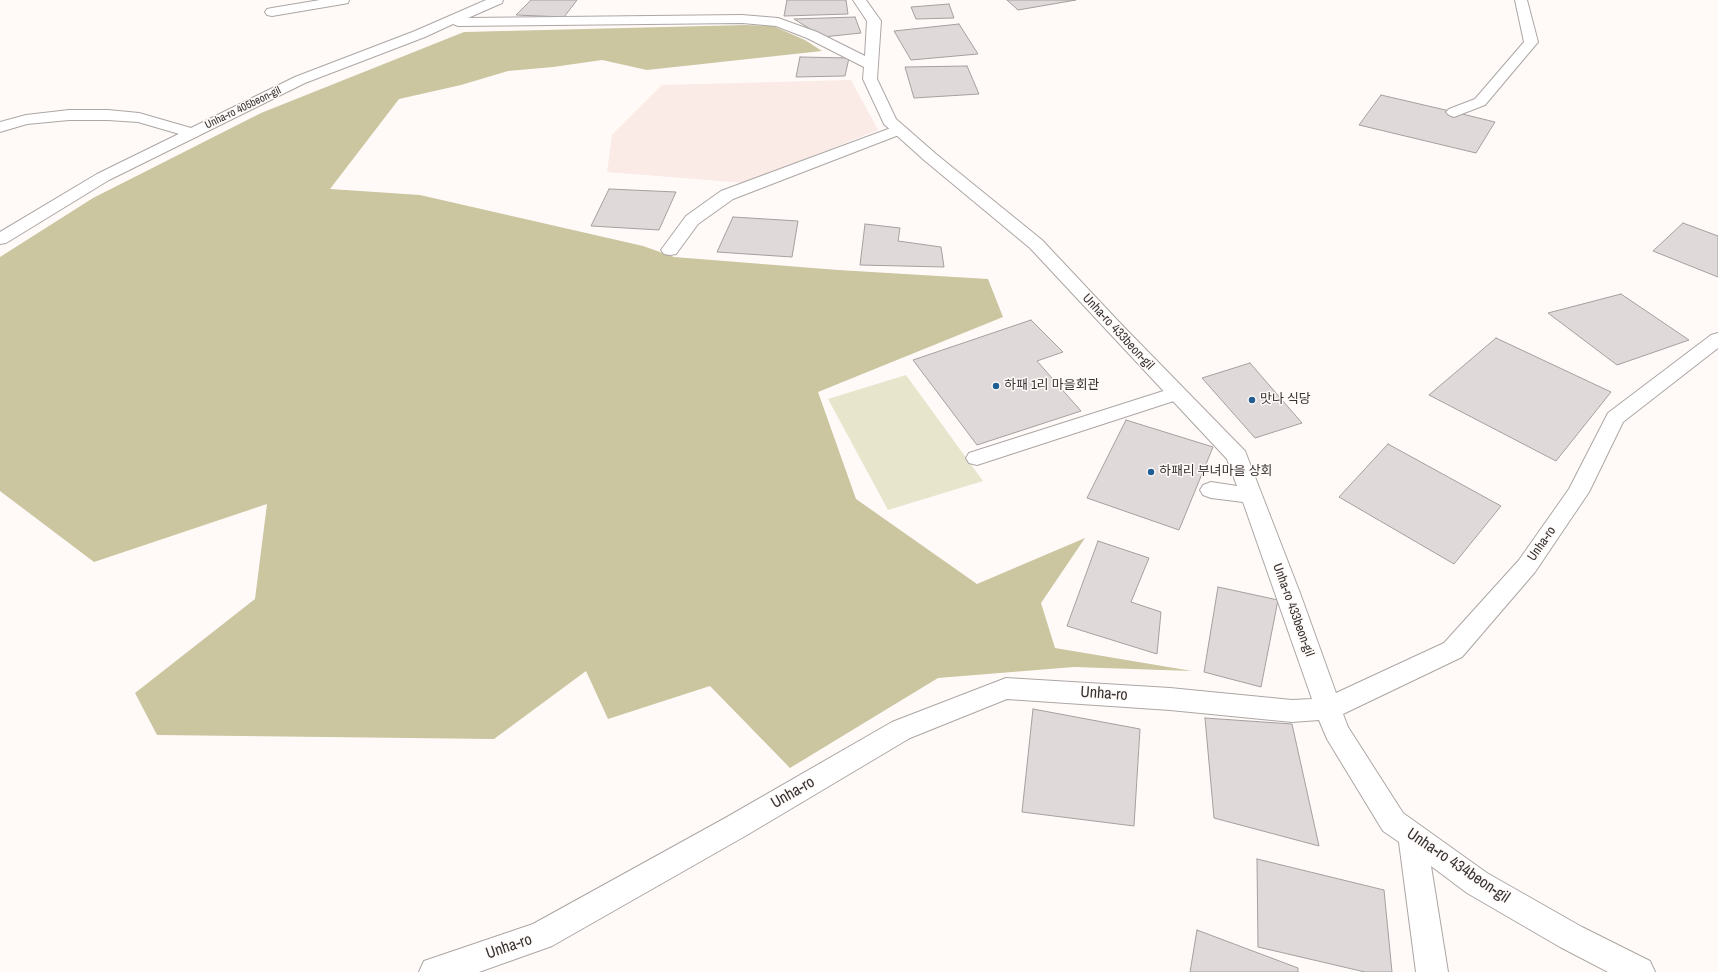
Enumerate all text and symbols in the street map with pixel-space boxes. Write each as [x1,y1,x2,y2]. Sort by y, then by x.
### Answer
street label: Unha-ro 405beon-gil [203,84,283,132]
street label: Unha-ro 433beon-gil [1079,291,1157,373]
place label: 하패 1리 마을회관 [1004,378,1100,394]
marker: 하패 1리 마을회관 [991,381,1001,391]
place label: 맛나 식당 [1260,392,1311,408]
marker: 맛나 식당 [1247,395,1257,405]
place label: 하패리 부녀마을 상회 [1159,464,1273,480]
marker: 하패리 부녀마을 상회 [1146,467,1156,477]
street label: Unha-ro [1525,524,1559,564]
street label: Unha-ro 433beon-gil [1269,561,1317,659]
street label: Unha-ro [1080,683,1128,705]
street label: Unha-ro [768,773,818,813]
street label: Unha-ro 434beon-gil [1403,824,1513,908]
street label: Unha-ro [483,930,535,964]

